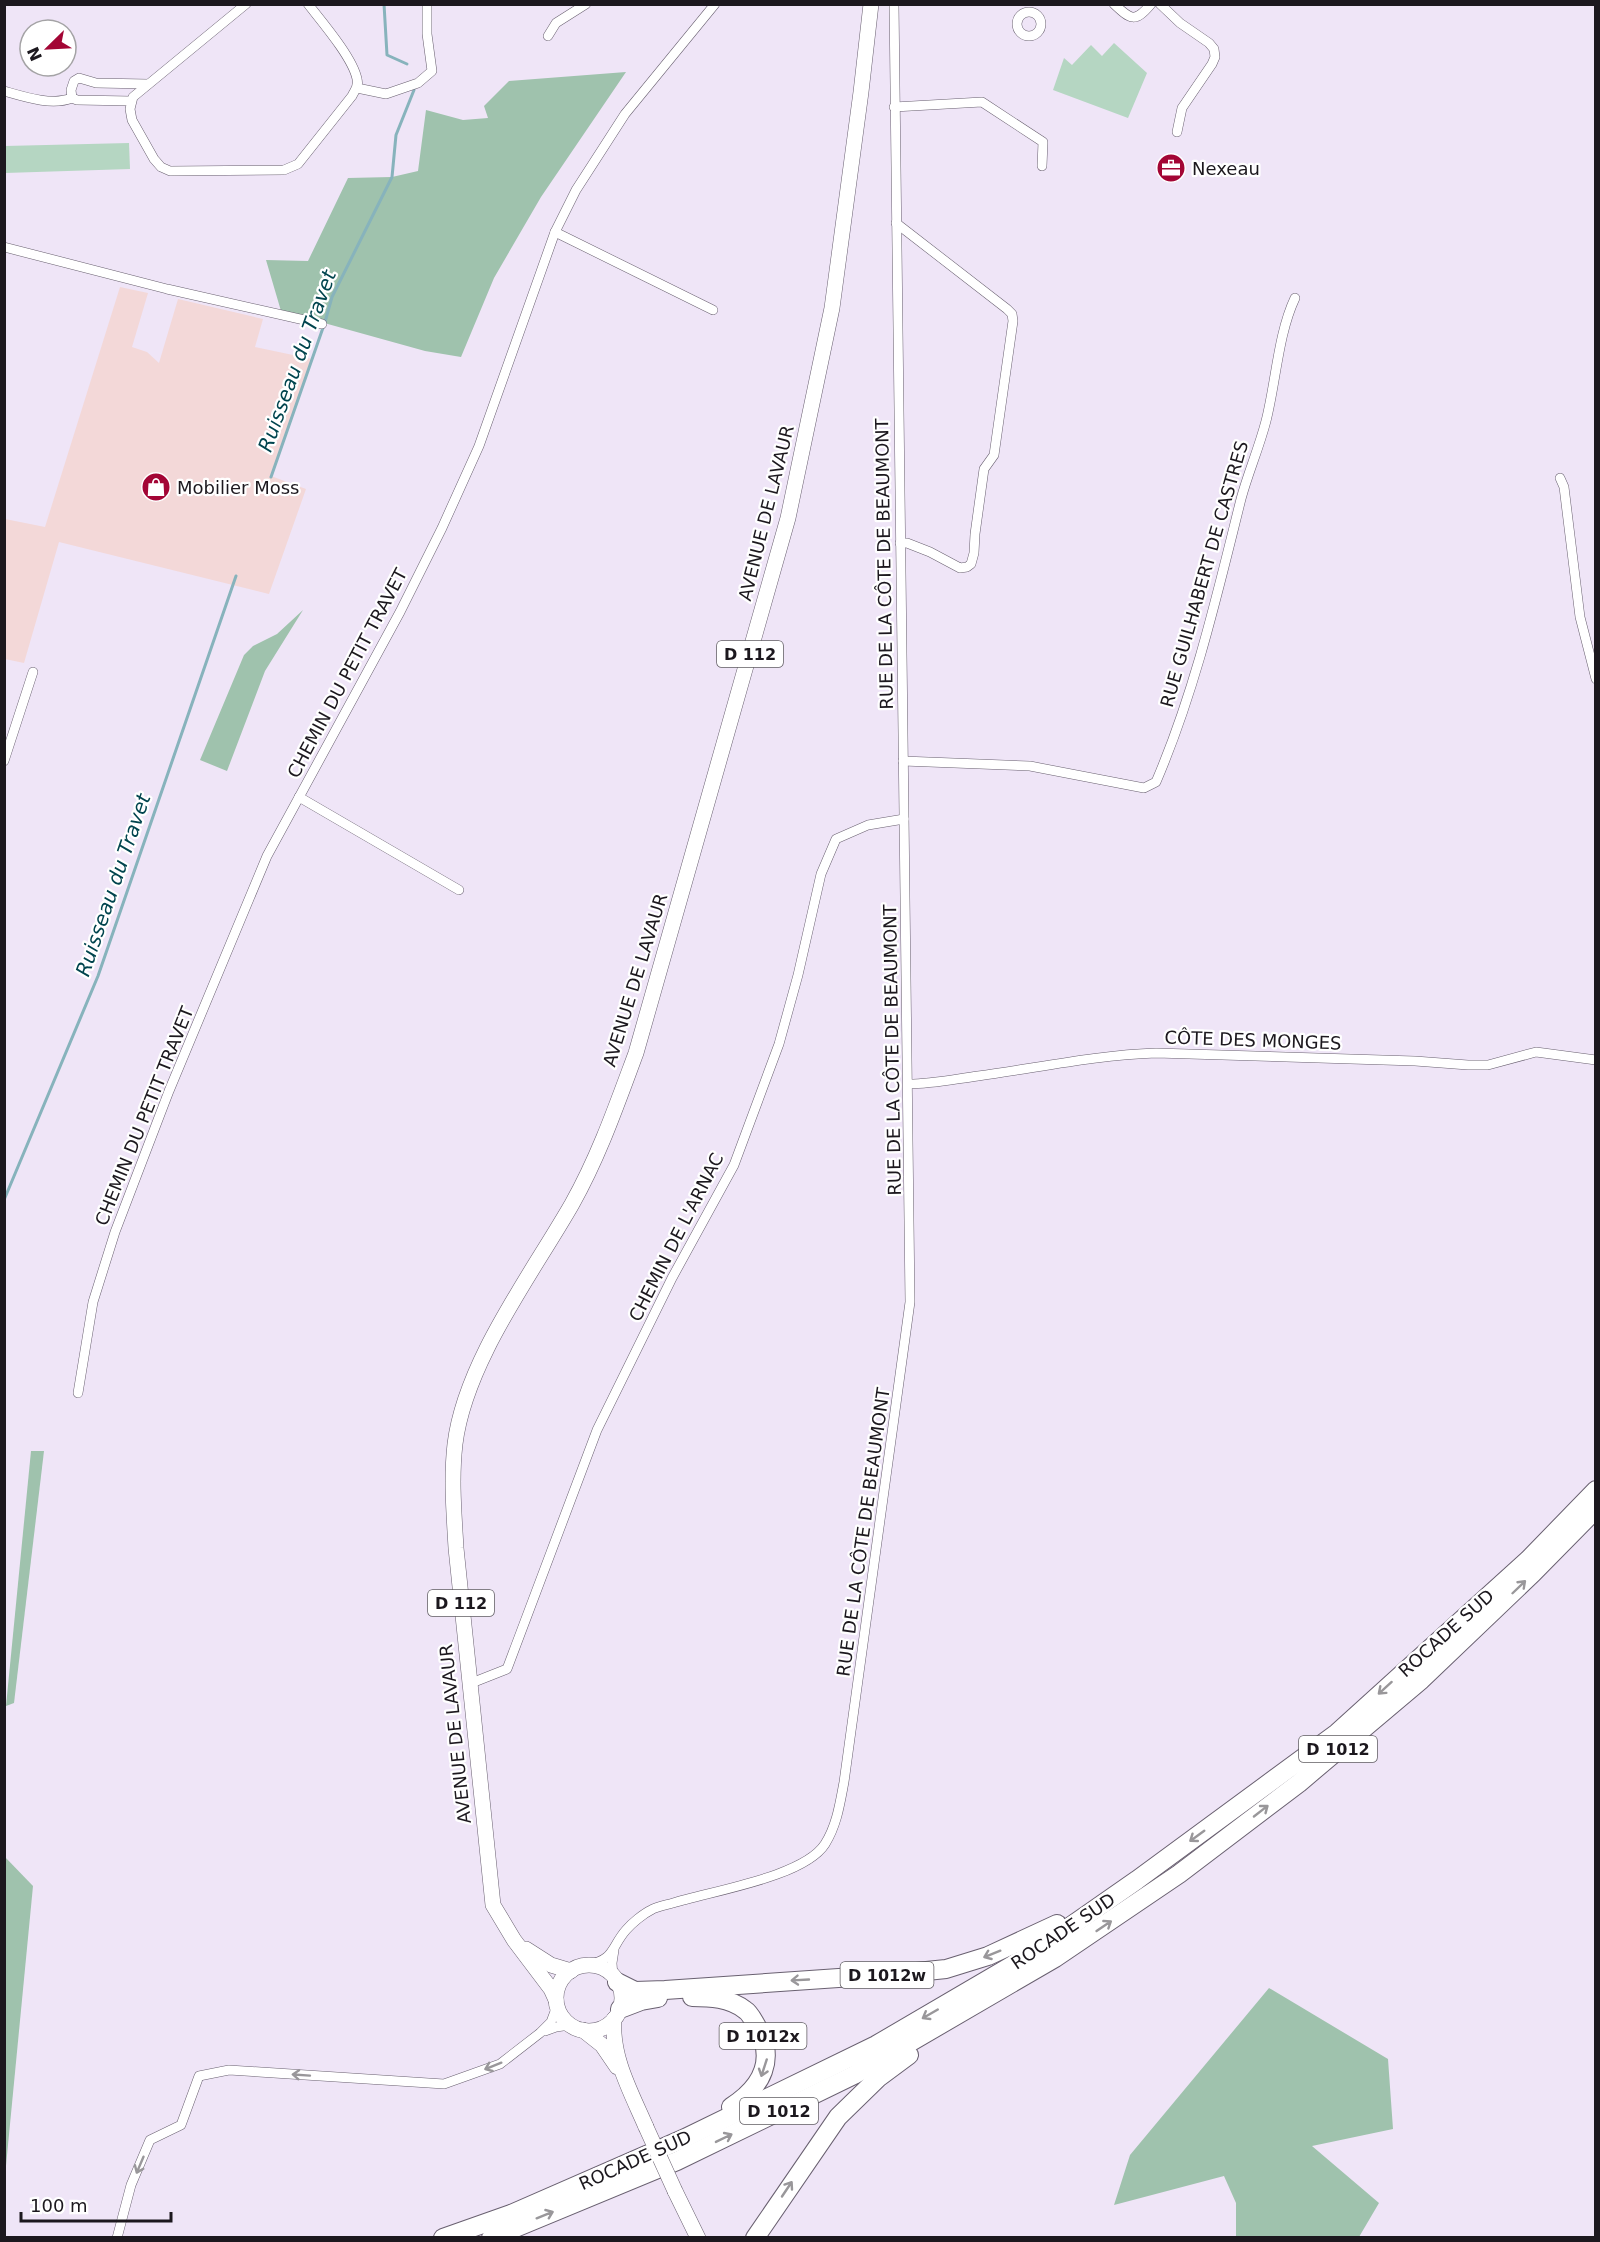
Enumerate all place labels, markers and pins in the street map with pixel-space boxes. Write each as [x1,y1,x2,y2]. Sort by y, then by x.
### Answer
office icon: Nexeau [1155,152,1187,184]
place label: Nexeau [1192,158,1260,179]
shop icon: Mobilier Moss [140,471,172,503]
place label: Mobilier Moss [177,477,299,498]

